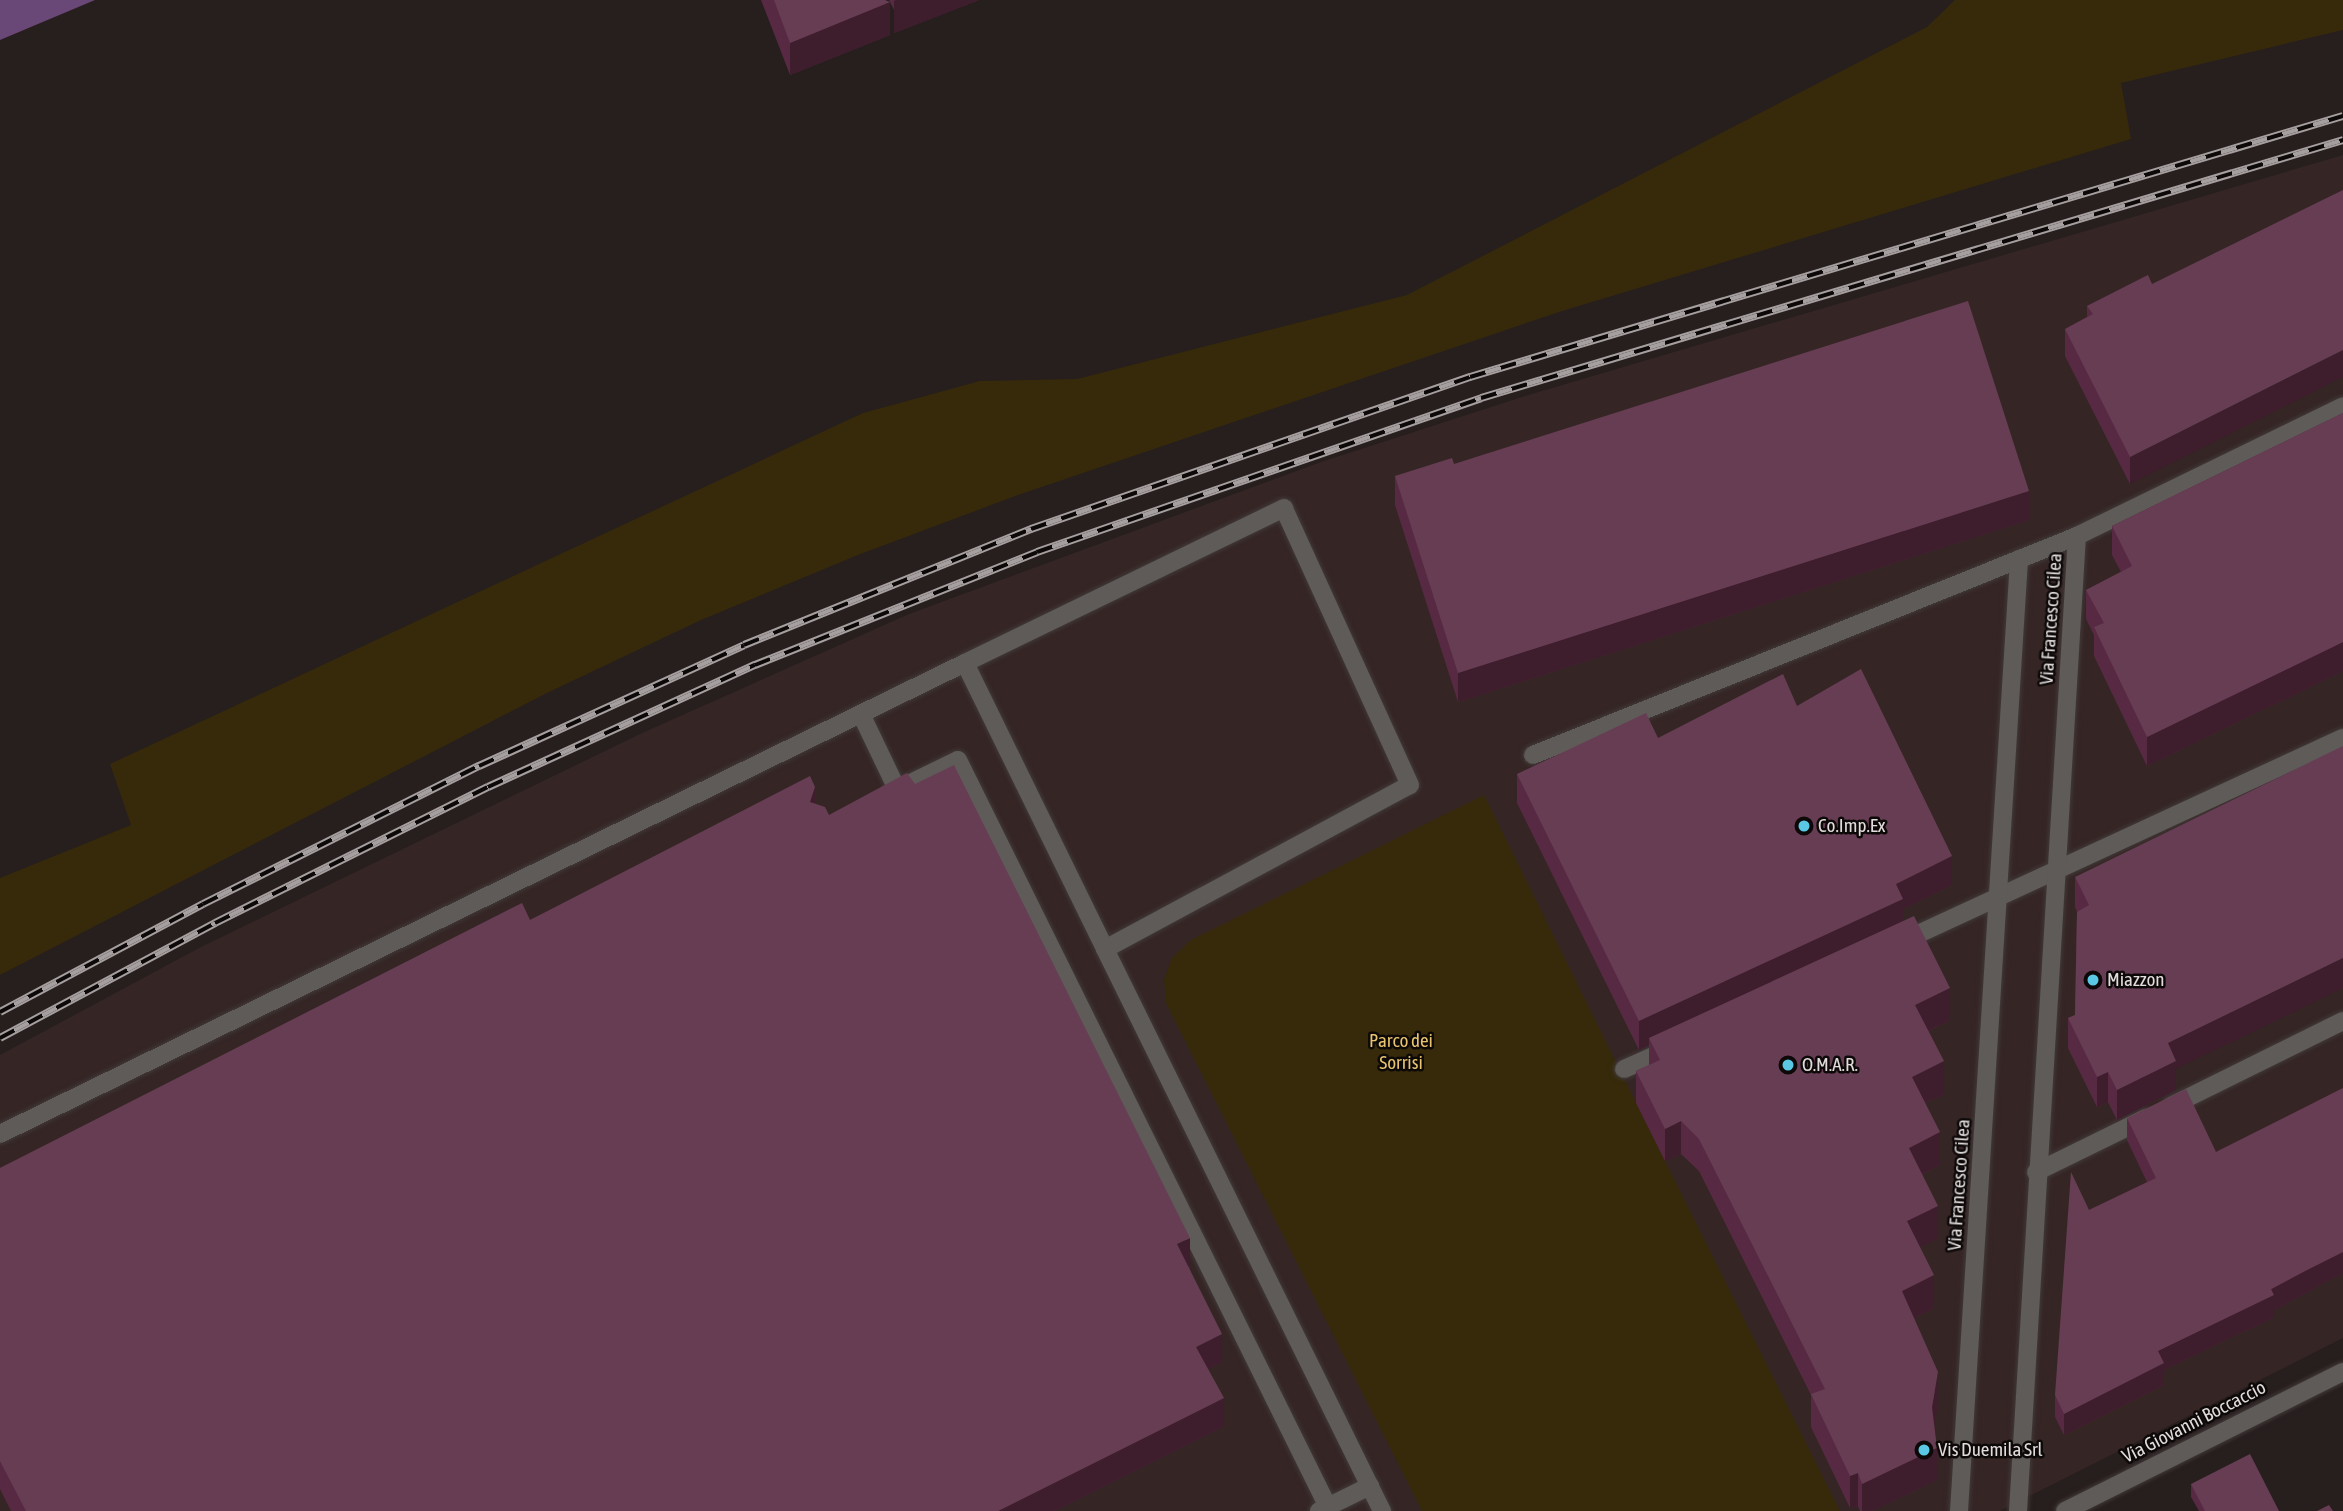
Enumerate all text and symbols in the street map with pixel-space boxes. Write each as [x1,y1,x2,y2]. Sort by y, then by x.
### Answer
street label: Via Francesco Cilea [2035,552,2067,686]
place label: Co.Imp.Ex [1818,815,1886,837]
marker: Co.Imp.Ex [1796,818,1812,834]
place label: Miazzon [2107,969,2165,991]
marker: Miazzon [2085,972,2101,988]
park label: Parco dei Sorrisi [1369,1030,1433,1074]
place label: O.M.A.R. [1802,1054,1858,1076]
marker: O.M.A.R. [1780,1057,1796,1073]
street label: Via Francesco Cilea [1943,1118,1975,1252]
street label: Via Giovanni Boccaccio [2118,1376,2270,1468]
place label: Vis Duemila Srl [1938,1439,2043,1461]
marker: Vis Duemila Srl [1916,1442,1932,1458]

